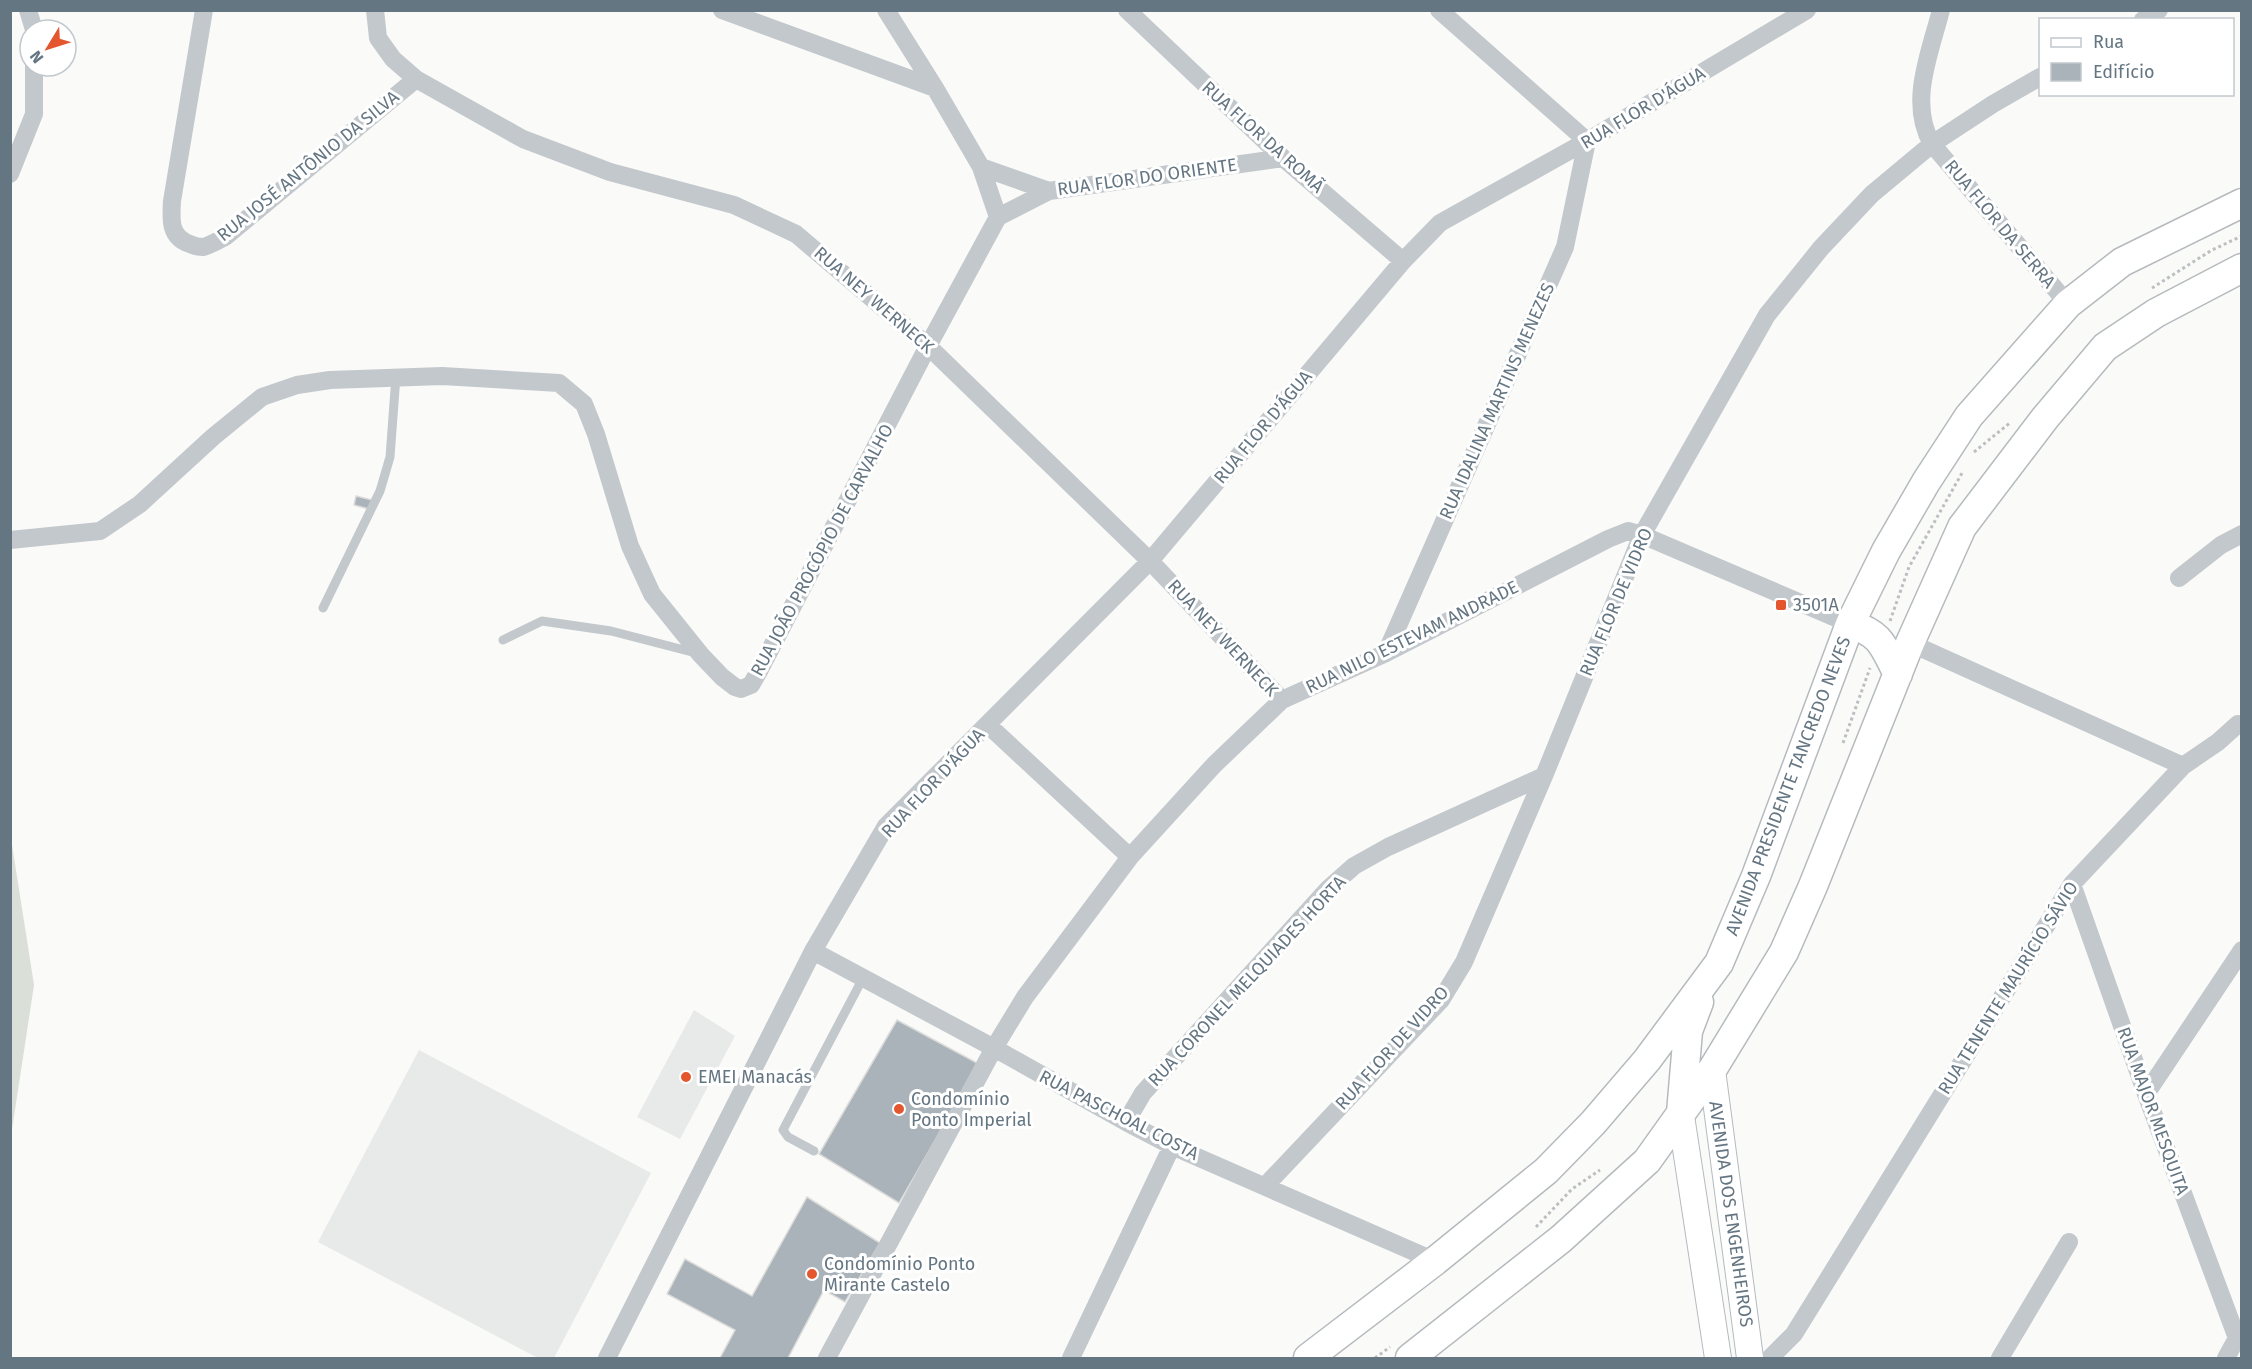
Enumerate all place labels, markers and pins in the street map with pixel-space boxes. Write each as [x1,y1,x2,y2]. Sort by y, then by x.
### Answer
place label: 3501A [1793,594,1839,616]
marker: 3501A [1774,598,1788,612]
place label: EMEI Manacás [698,1066,812,1088]
marker: EMEI Manacás [679,1070,693,1084]
place label: Condomínio Ponto Imperial [911,1088,1032,1131]
marker: Condomínio Ponto Imperial [892,1102,906,1116]
place label: Condomínio Ponto Mirante Castelo [824,1253,975,1296]
marker: Condomínio Ponto Mirante Castelo [805,1267,819,1281]

